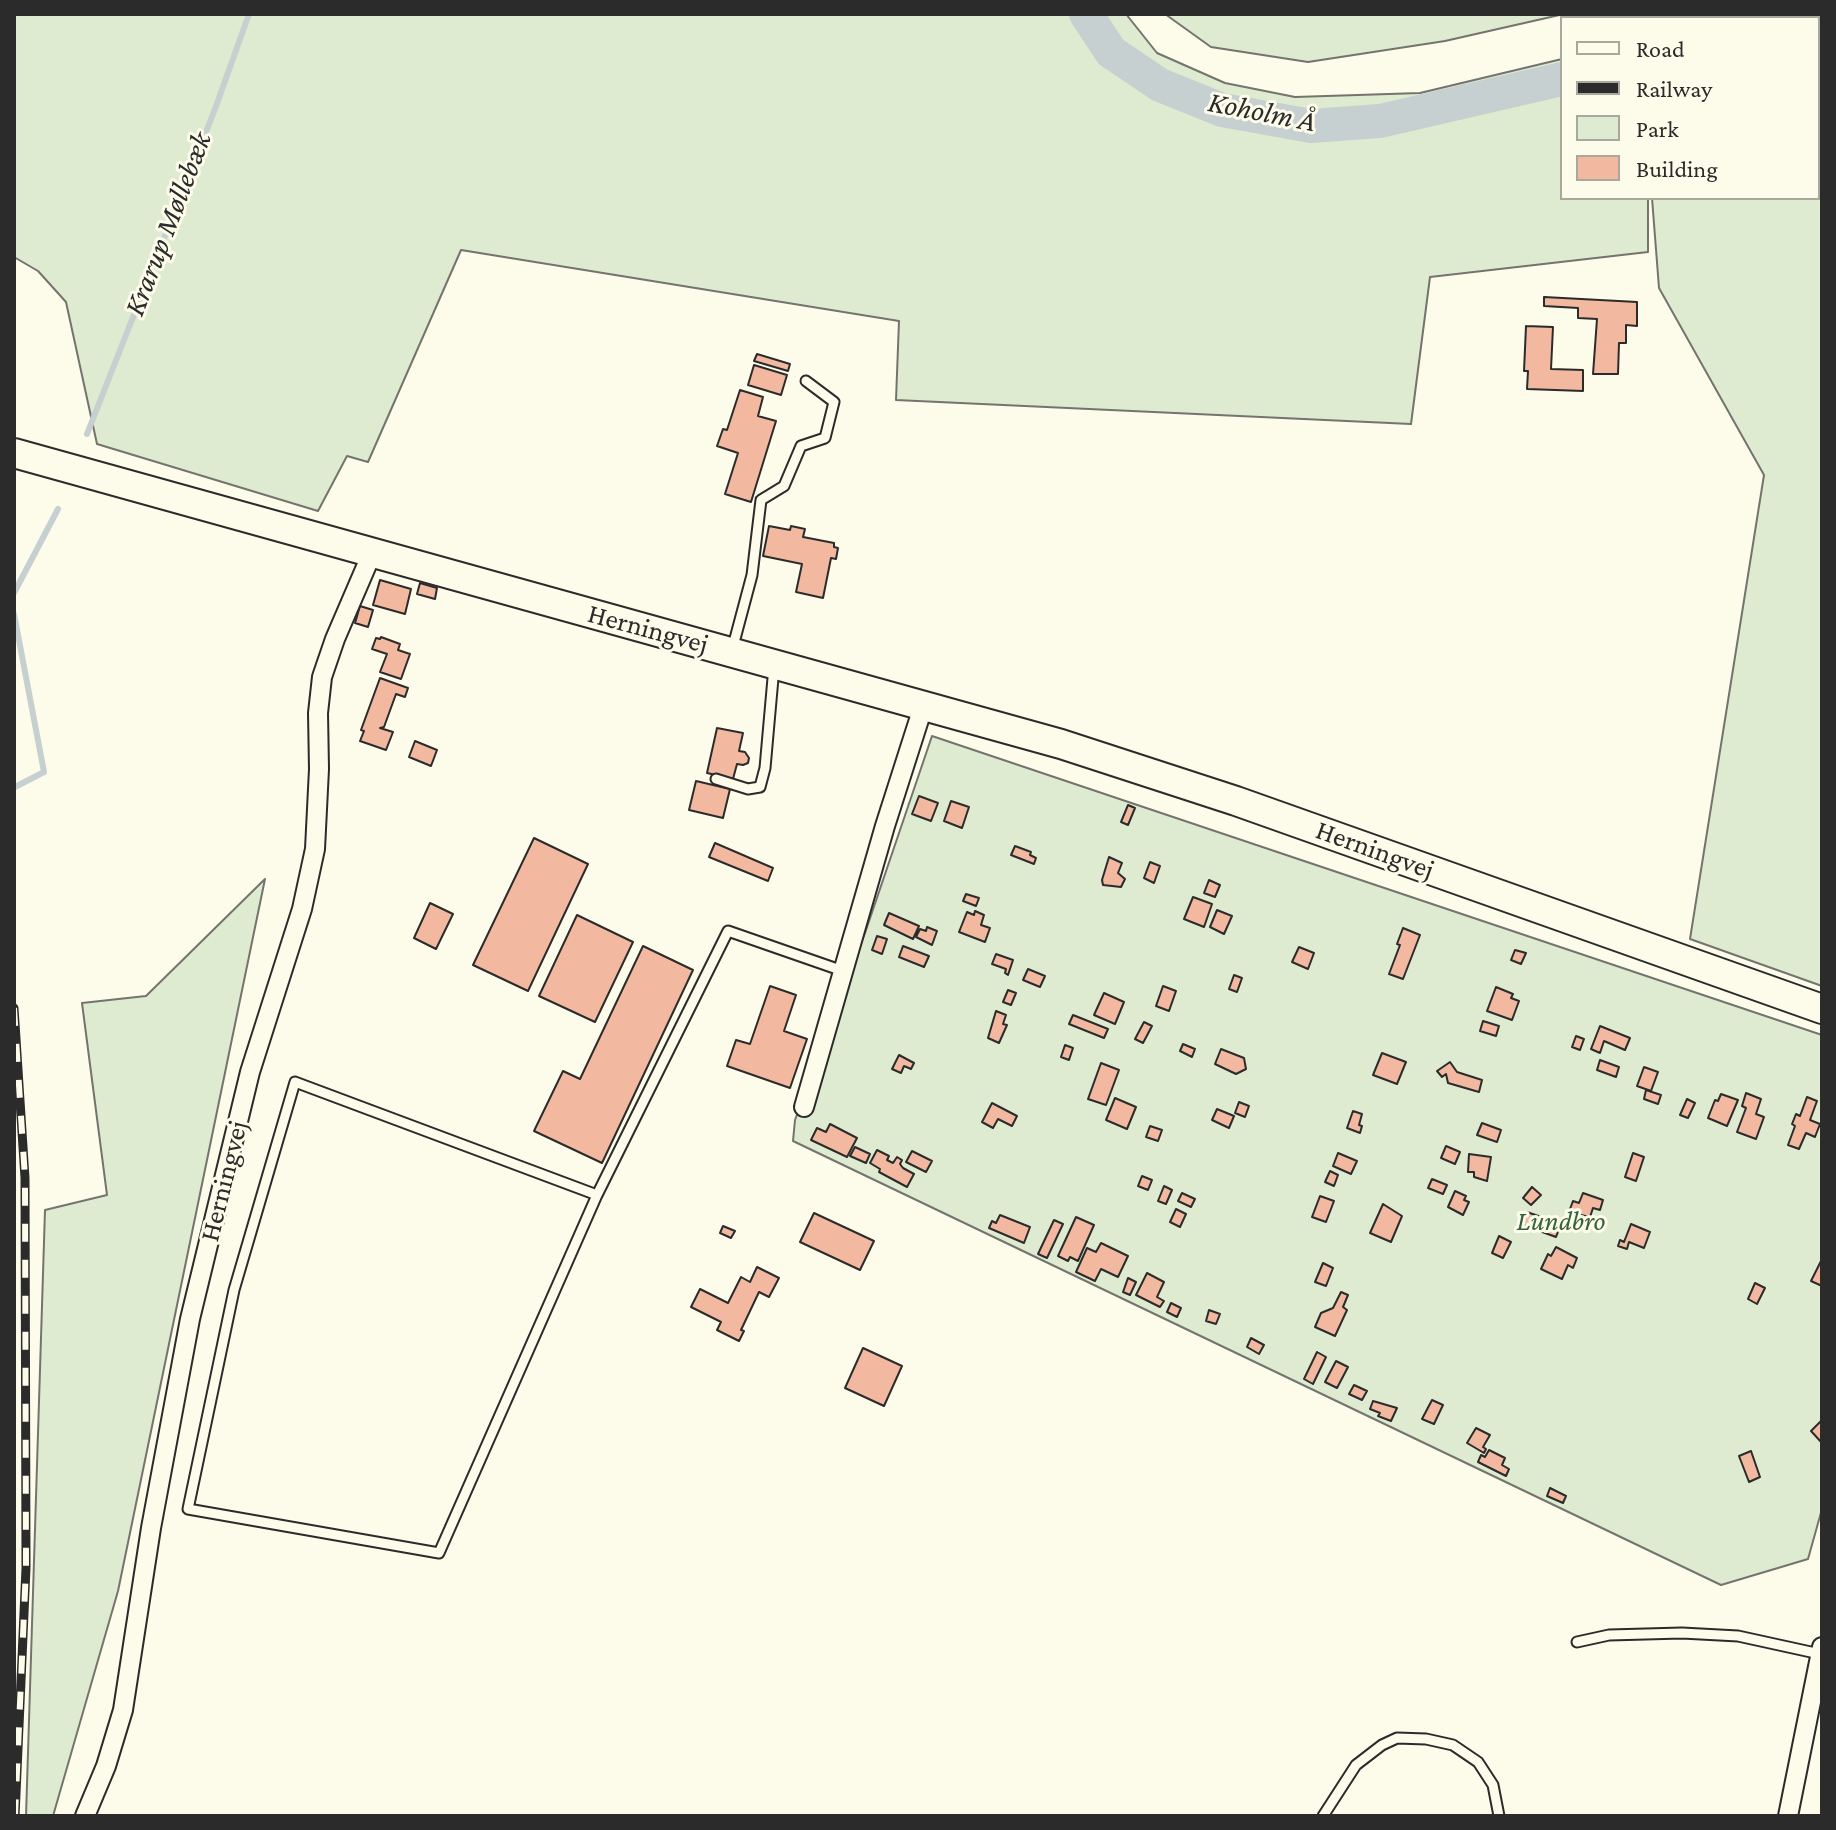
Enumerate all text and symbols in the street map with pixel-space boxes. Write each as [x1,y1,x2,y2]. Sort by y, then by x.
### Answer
legend [1560,16,1820,200]
text: Road [1636,35,1685,62]
text: Railway [1636,75,1712,102]
water label: Koholm Å [1205,84,1319,140]
text: Park [1636,115,1679,142]
water label: Krarup Møllebæk [116,127,220,321]
text: Building [1636,155,1718,182]
street label: Herningvej [584,597,712,661]
street label: Herningvej [1311,813,1439,887]
street label: Herningvej [193,1117,255,1245]
park label: Lundbro [1516,1204,1606,1238]

